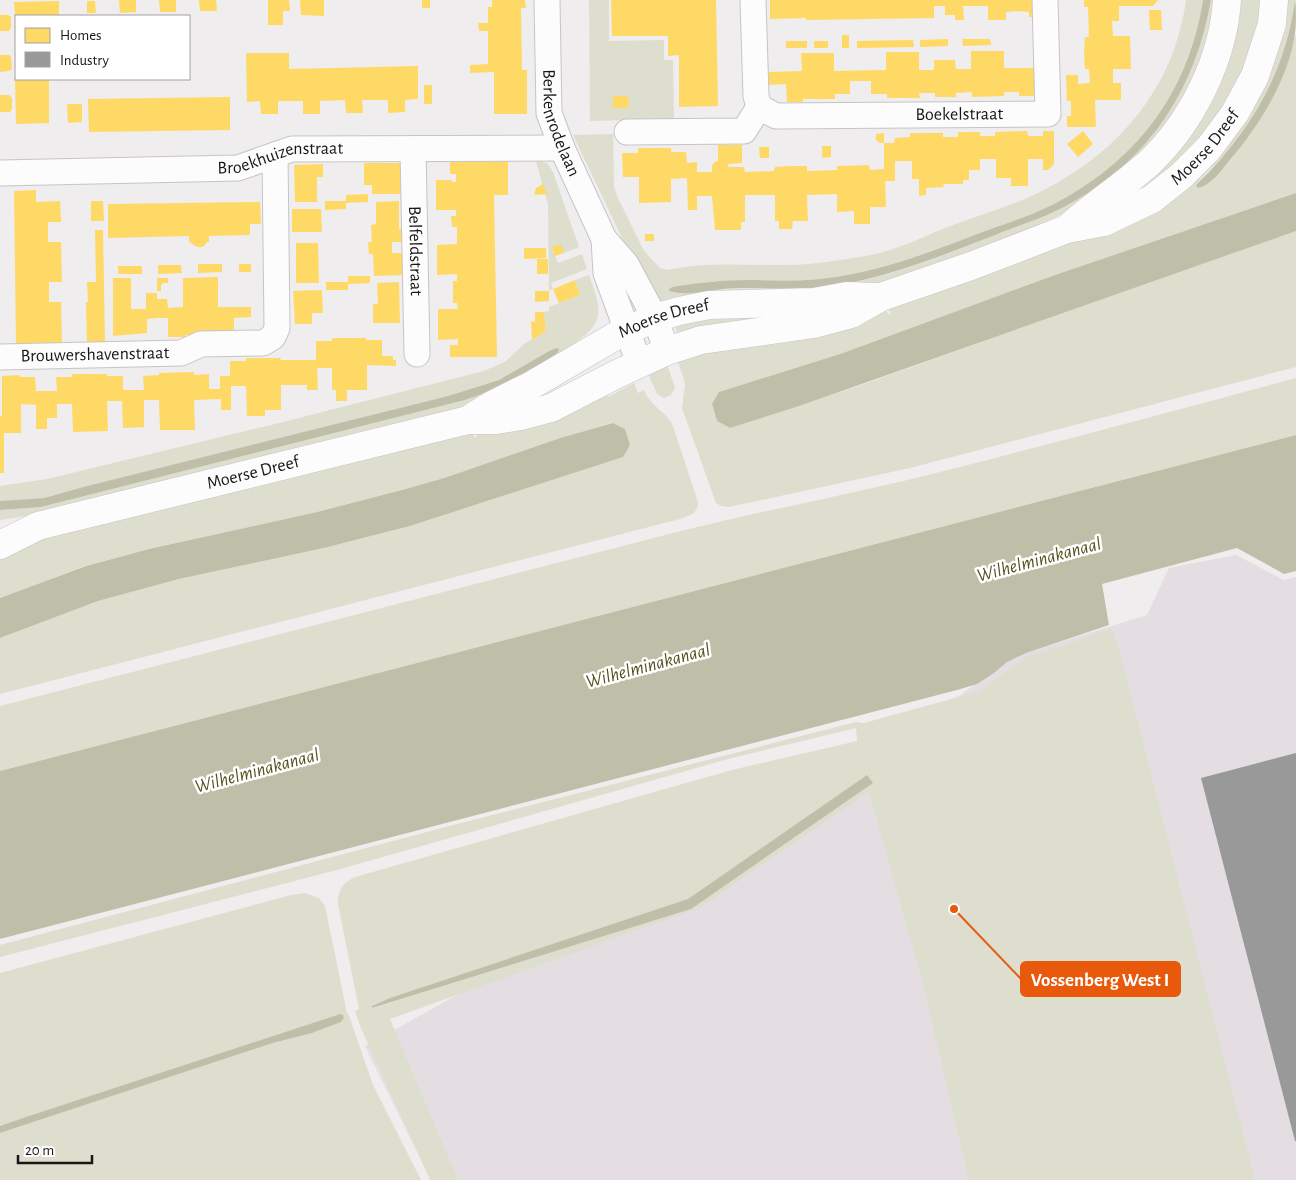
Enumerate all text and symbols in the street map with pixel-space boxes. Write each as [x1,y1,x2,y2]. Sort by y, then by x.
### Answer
legend [15,15,190,80]
text: Homes [60,28,102,43]
text: Industry [60,53,109,68]
street label: Berkenrodelaan [539,69,583,179]
street label: Boekelstraat [915,105,1004,124]
street label: Moerse Dreef [1168,105,1244,189]
street label: Broekhuizenstraat [217,140,343,177]
street label: Belfeldstraat [405,206,425,296]
street label: Moerse Dreef [616,296,712,342]
street label: Brouwershavenstraat [20,344,170,366]
street label: Moerse Dreef [205,453,303,493]
water label: Wilhelminakanaal [975,534,1104,586]
water label: Wilhelminakanaal [584,640,713,692]
water label: Wilhelminakanaal [193,745,322,797]
callout: Vossenberg West I [1021,962,1180,996]
text: Vossenberg West I [1031,971,1169,990]
scale bar [18,1132,91,1164]
text: 20 m [25,1143,54,1158]

